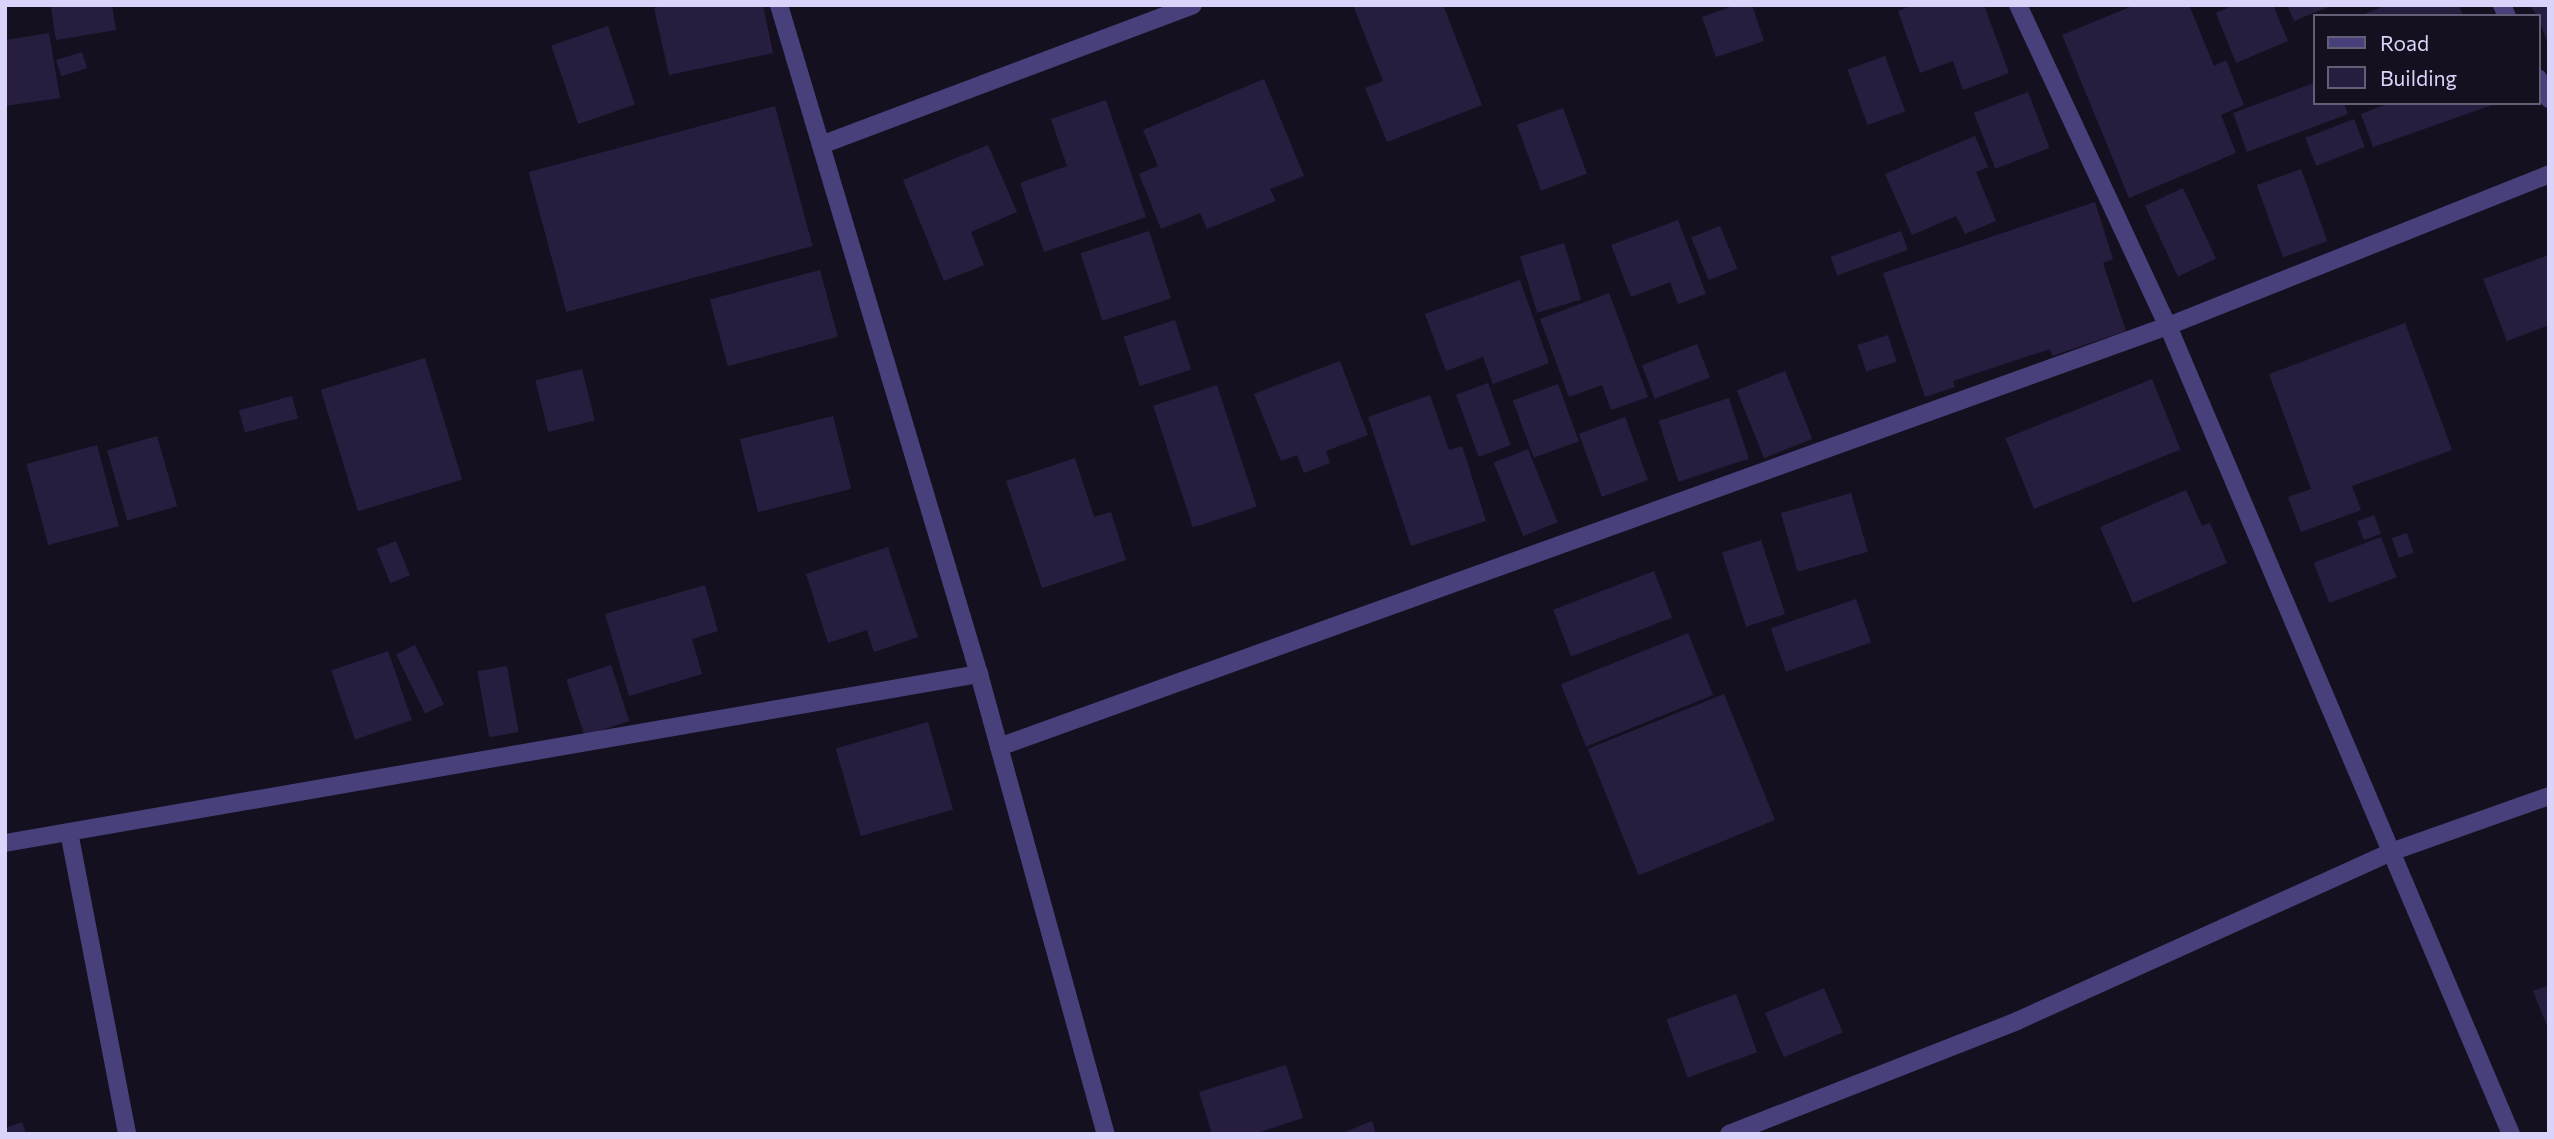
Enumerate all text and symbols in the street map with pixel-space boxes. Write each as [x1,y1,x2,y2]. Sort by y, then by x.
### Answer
legend [2312,14,2540,105]
text: Road [2380,30,2429,55]
text: Building [2380,65,2457,90]

